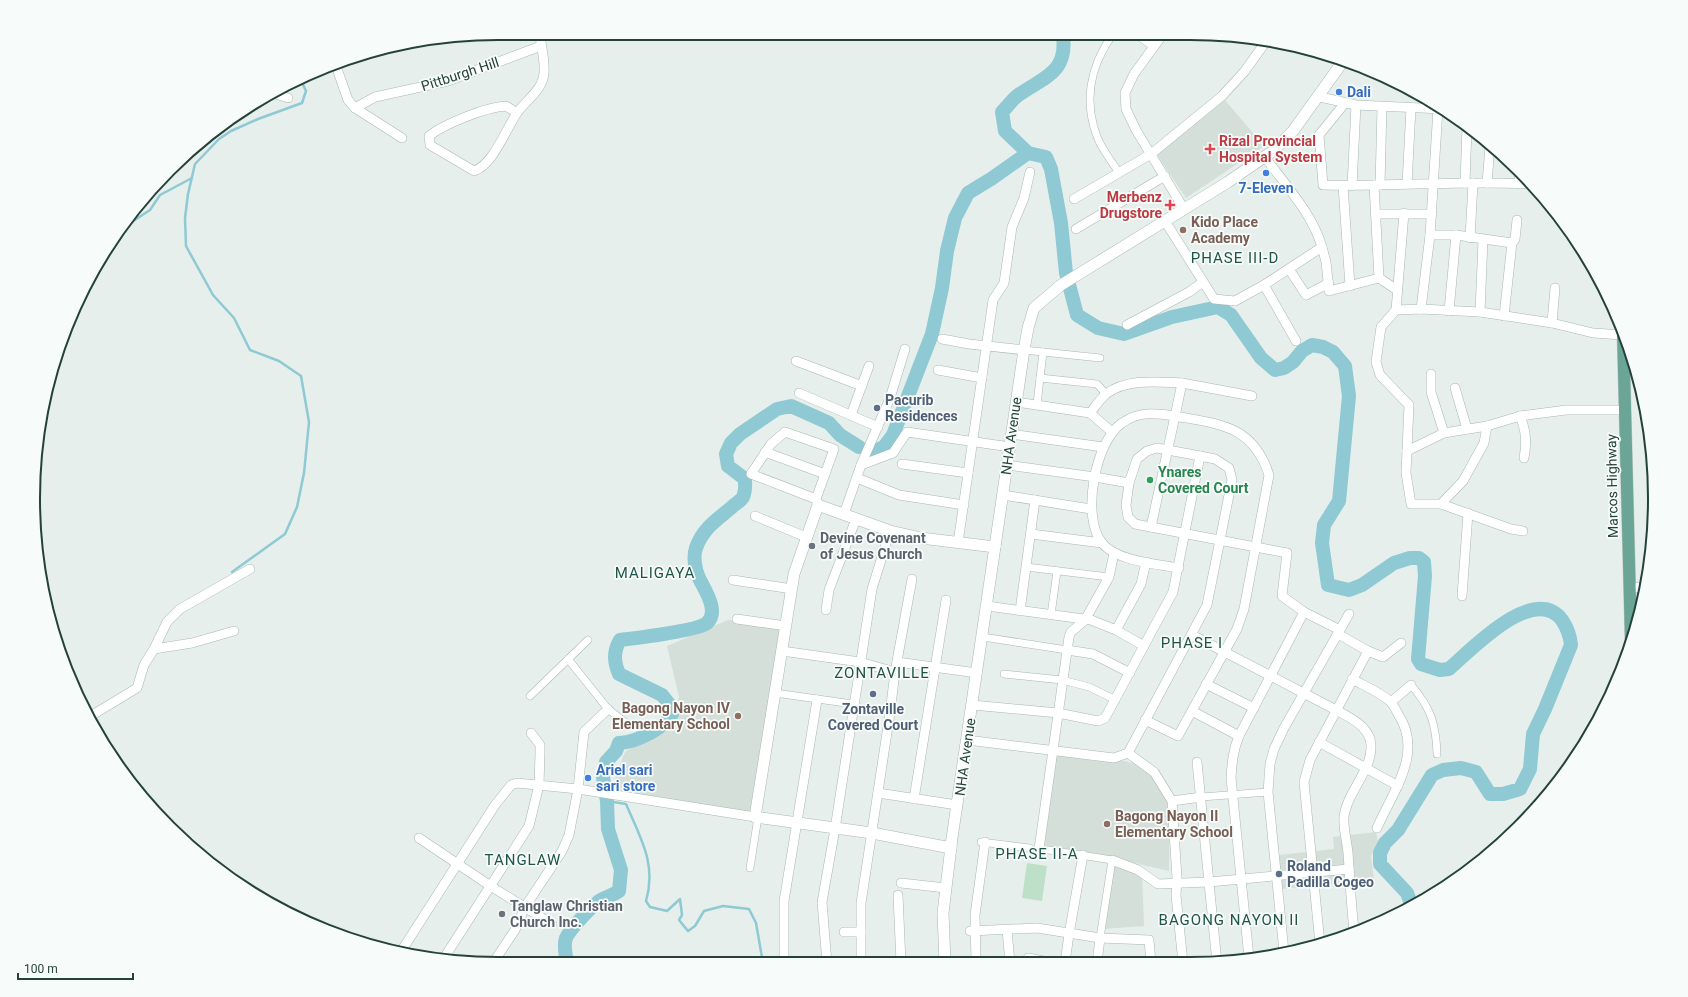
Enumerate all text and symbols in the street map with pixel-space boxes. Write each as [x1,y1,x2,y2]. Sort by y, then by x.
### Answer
street label: Pittburgh Hill [419,54,501,94]
place label: Dali [1347,84,1371,100]
marker: Dali [1334,87,1344,97]
place label: Rizal Provincial Hospital System [1219,133,1322,165]
marker: Rizal Provincial Hospital System [1204,143,1216,155]
marker: 7-Eleven [1261,168,1271,178]
place label: 7-Eleven [1238,180,1294,196]
place label: Merbenz Drugstore [1100,189,1162,221]
marker: Merbenz Drugstore [1165,200,1175,210]
place label: Kido Place Academy [1191,214,1258,246]
marker: Kido Place Academy [1178,225,1188,235]
district label: PHASE III-D [1191,249,1279,267]
place label: Pacurib Residences [885,392,958,424]
street label: NHA Avenue [998,396,1024,476]
marker: Pacurib Residences [872,403,882,413]
street label: Marcos Highway [1603,433,1621,538]
place label: Ynares Covered Court [1158,464,1249,496]
marker: Ynares Covered Court [1145,475,1155,485]
place label: Devine Covenant of Jesus Church [820,530,926,562]
marker: Devine Covenant of Jesus Church [807,541,817,551]
district label: MALIGAYA [615,564,695,582]
district label: PHASE I [1161,634,1223,652]
district label: ZONTAVILLE [834,664,930,682]
marker: Zontaville Covered Court [868,689,878,699]
place label: Bagong Nayon IV Elementary School [612,700,731,732]
place label: Zontaville Covered Court [828,701,919,733]
marker: Bagong Nayon IV Elementary School [733,711,743,721]
street label: NHA Avenue [952,717,978,797]
place label: Ariel sari sari store [596,762,656,794]
marker: Ariel sari sari store [583,773,593,783]
place label: Bagong Nayon II Elementary School [1115,808,1233,840]
marker: Bagong Nayon II Elementary School [1102,819,1112,829]
district label: PHASE II-A [995,845,1079,863]
district label: TANGLAW [485,851,561,869]
place label: Roland Padilla Cogeo [1287,858,1374,890]
marker: Roland Padilla Cogeo [1274,869,1284,879]
place label: Tanglaw Christian Church Inc. [510,898,623,930]
marker: Tanglaw Christian Church Inc. [497,909,507,919]
district label: BAGONG NAYON II [1159,911,1299,929]
scale bar [18,955,133,981]
text: 100 m [24,962,58,976]

